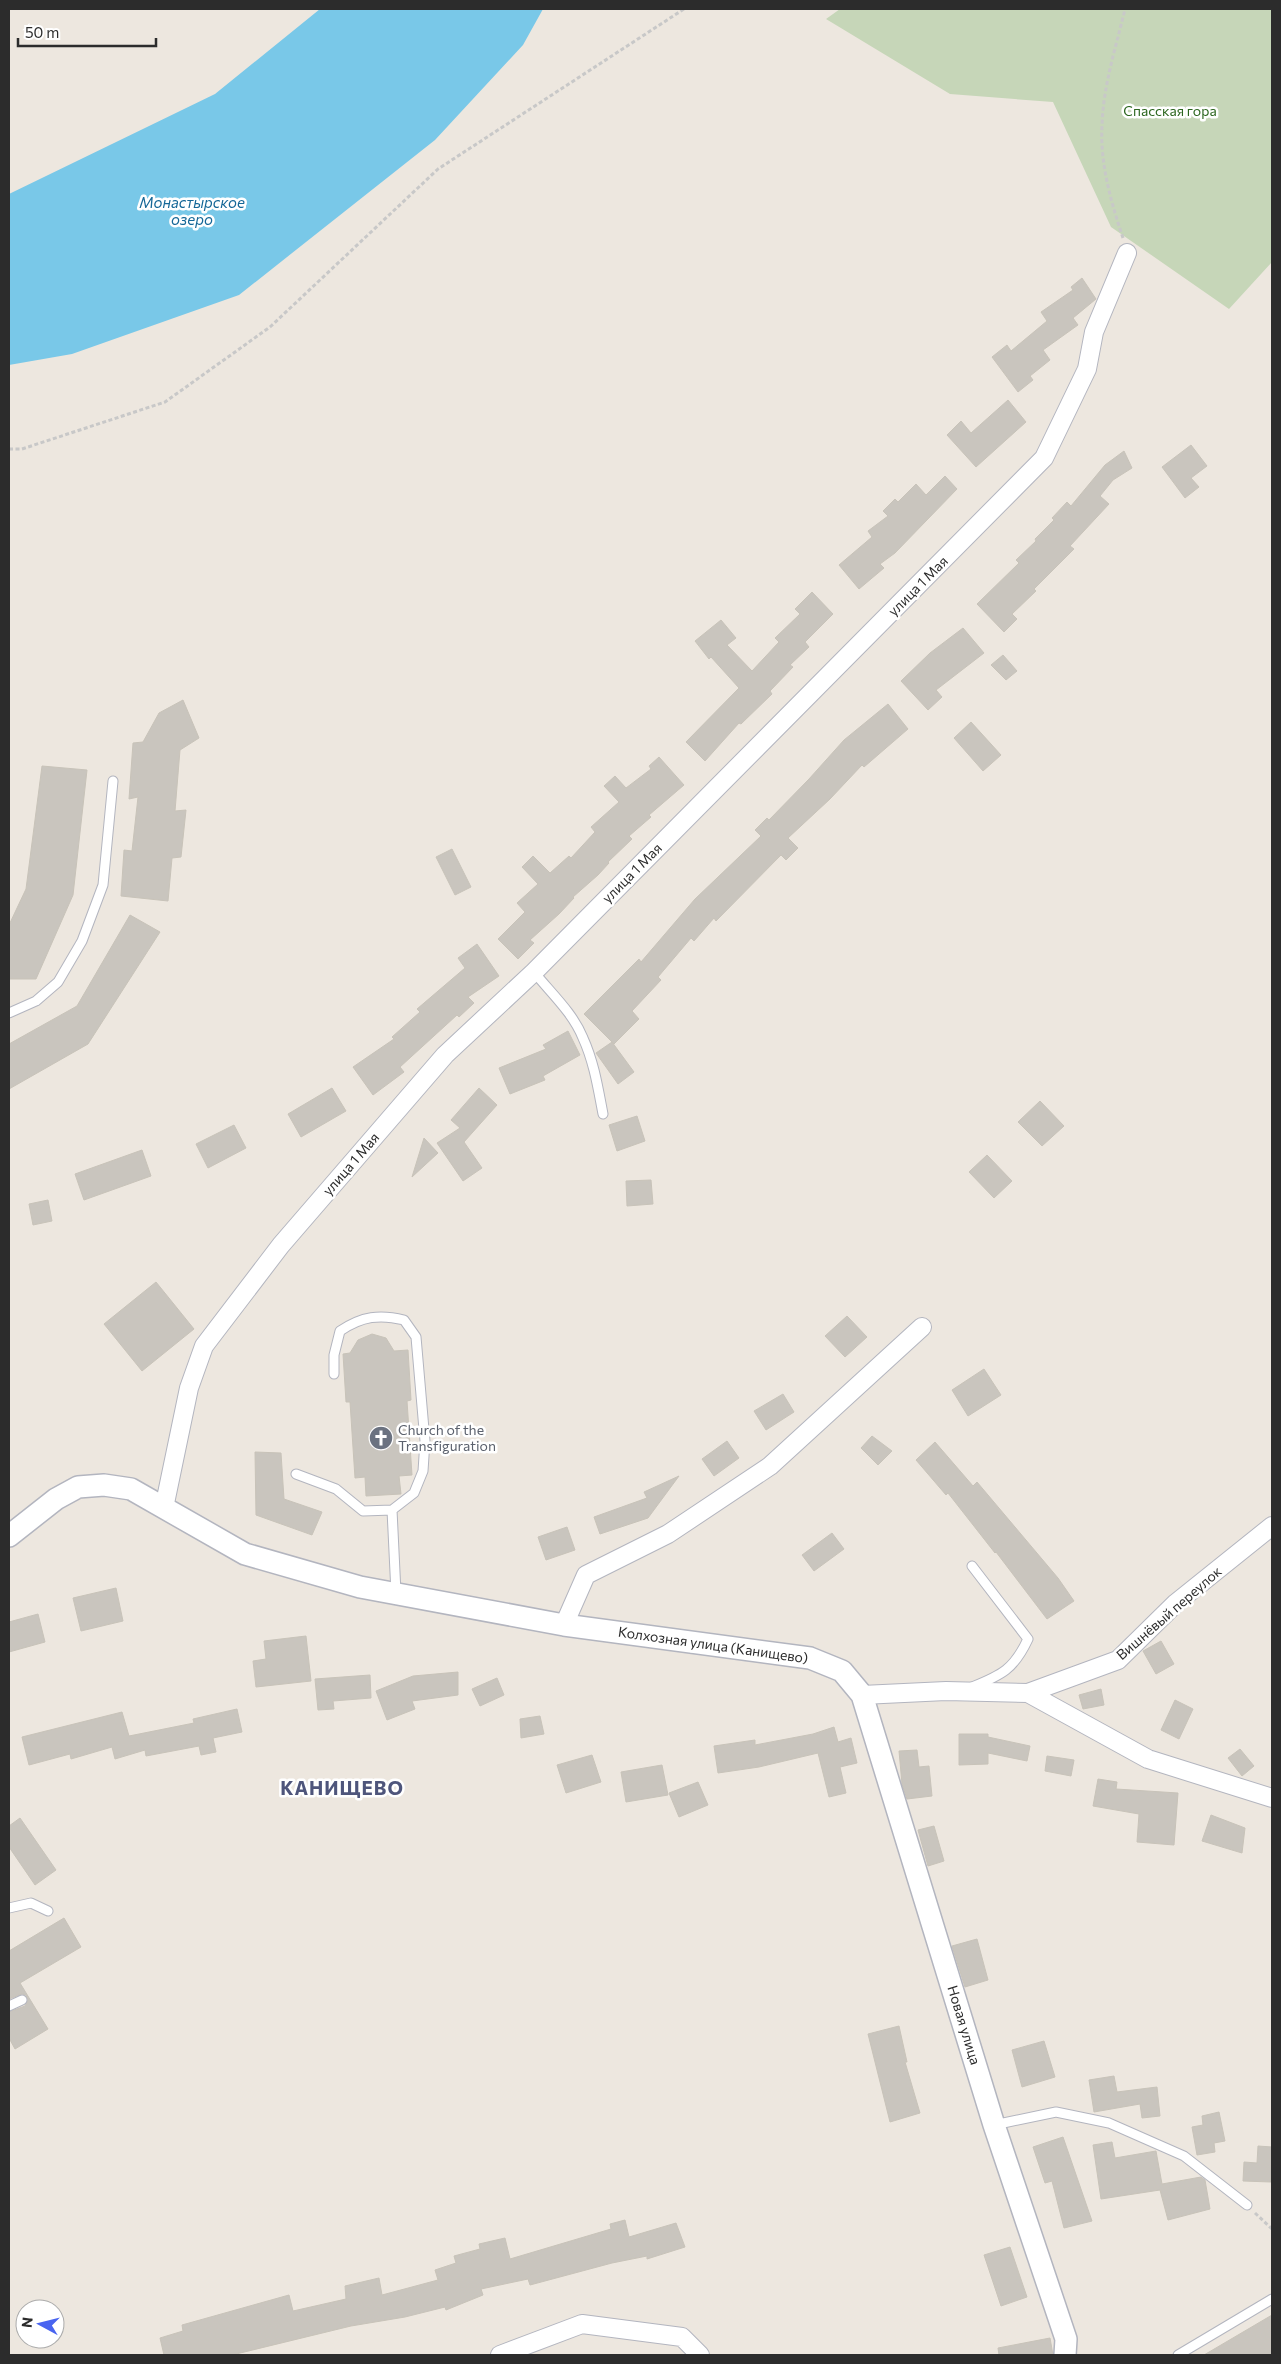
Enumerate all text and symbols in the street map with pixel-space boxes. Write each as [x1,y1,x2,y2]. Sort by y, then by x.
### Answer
scale bar [18,15,155,47]
text: 50 m [25,23,59,41]
park label: Спасская гора [1123,102,1217,119]
water label: Монастырское озеро [139,193,245,228]
street label: улица 1 Мая [884,552,951,619]
street label: улица 1 Мая [598,839,665,906]
street label: улица 1 Мая [319,1129,382,1199]
place label: Church of the Transfiguration [398,1421,496,1454]
church icon: Church of the Transfiguration [368,1425,394,1451]
street label: Вишнёвый переулок [1113,1562,1225,1663]
street label: Колхозная улица (Канищево) [617,1623,809,1666]
district label: КАНИЩЕВО [280,1776,404,1799]
street label: Новая улица [944,1983,985,2066]
north arrow [15,2299,65,2349]
text: N [18,2316,36,2329]

